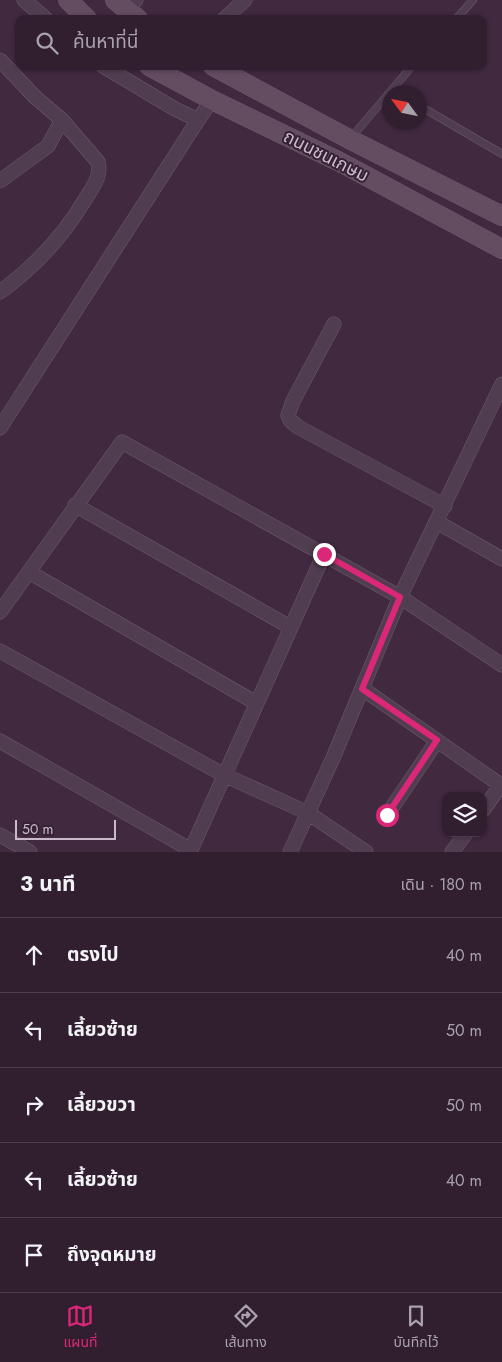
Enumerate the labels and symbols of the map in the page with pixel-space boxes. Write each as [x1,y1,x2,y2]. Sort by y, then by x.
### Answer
north arrow [382,85,427,130]
street label: ถนนชนเกษม [279,123,373,189]
route end [313,543,336,566]
route start [376,804,399,827]
scale bar [15,817,116,840]

